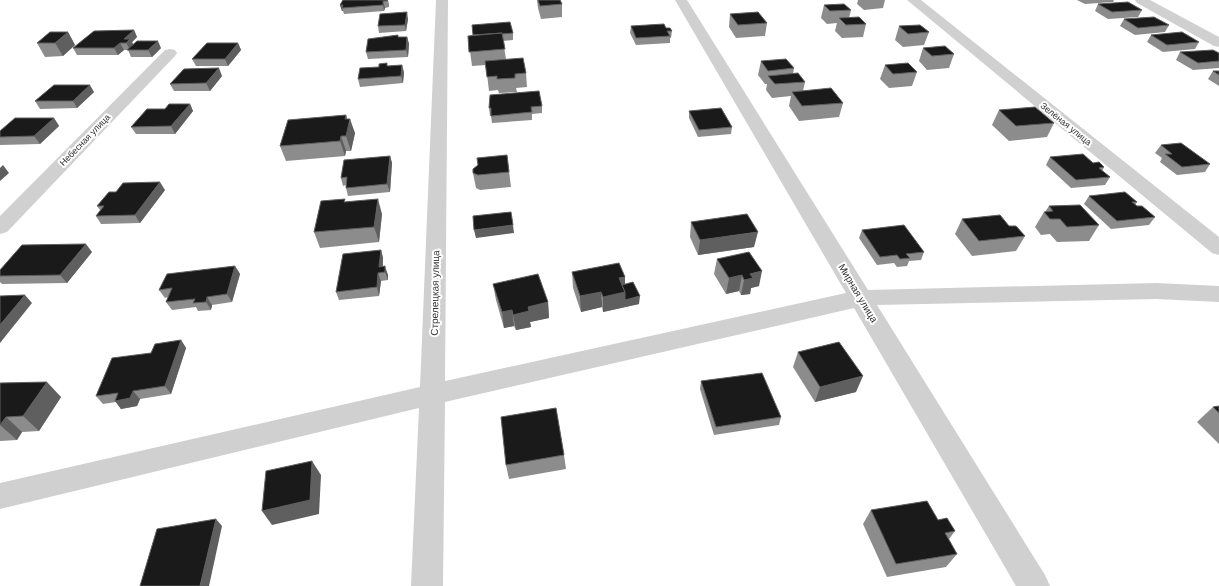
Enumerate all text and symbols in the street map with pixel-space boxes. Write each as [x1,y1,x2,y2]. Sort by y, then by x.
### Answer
street label: Зелёная улица [1038,100,1094,148]
street label: Небесная улица [57,111,113,169]
street label: Стрелецкая улица [428,250,442,336]
street label: Мирная улица [835,261,881,325]

